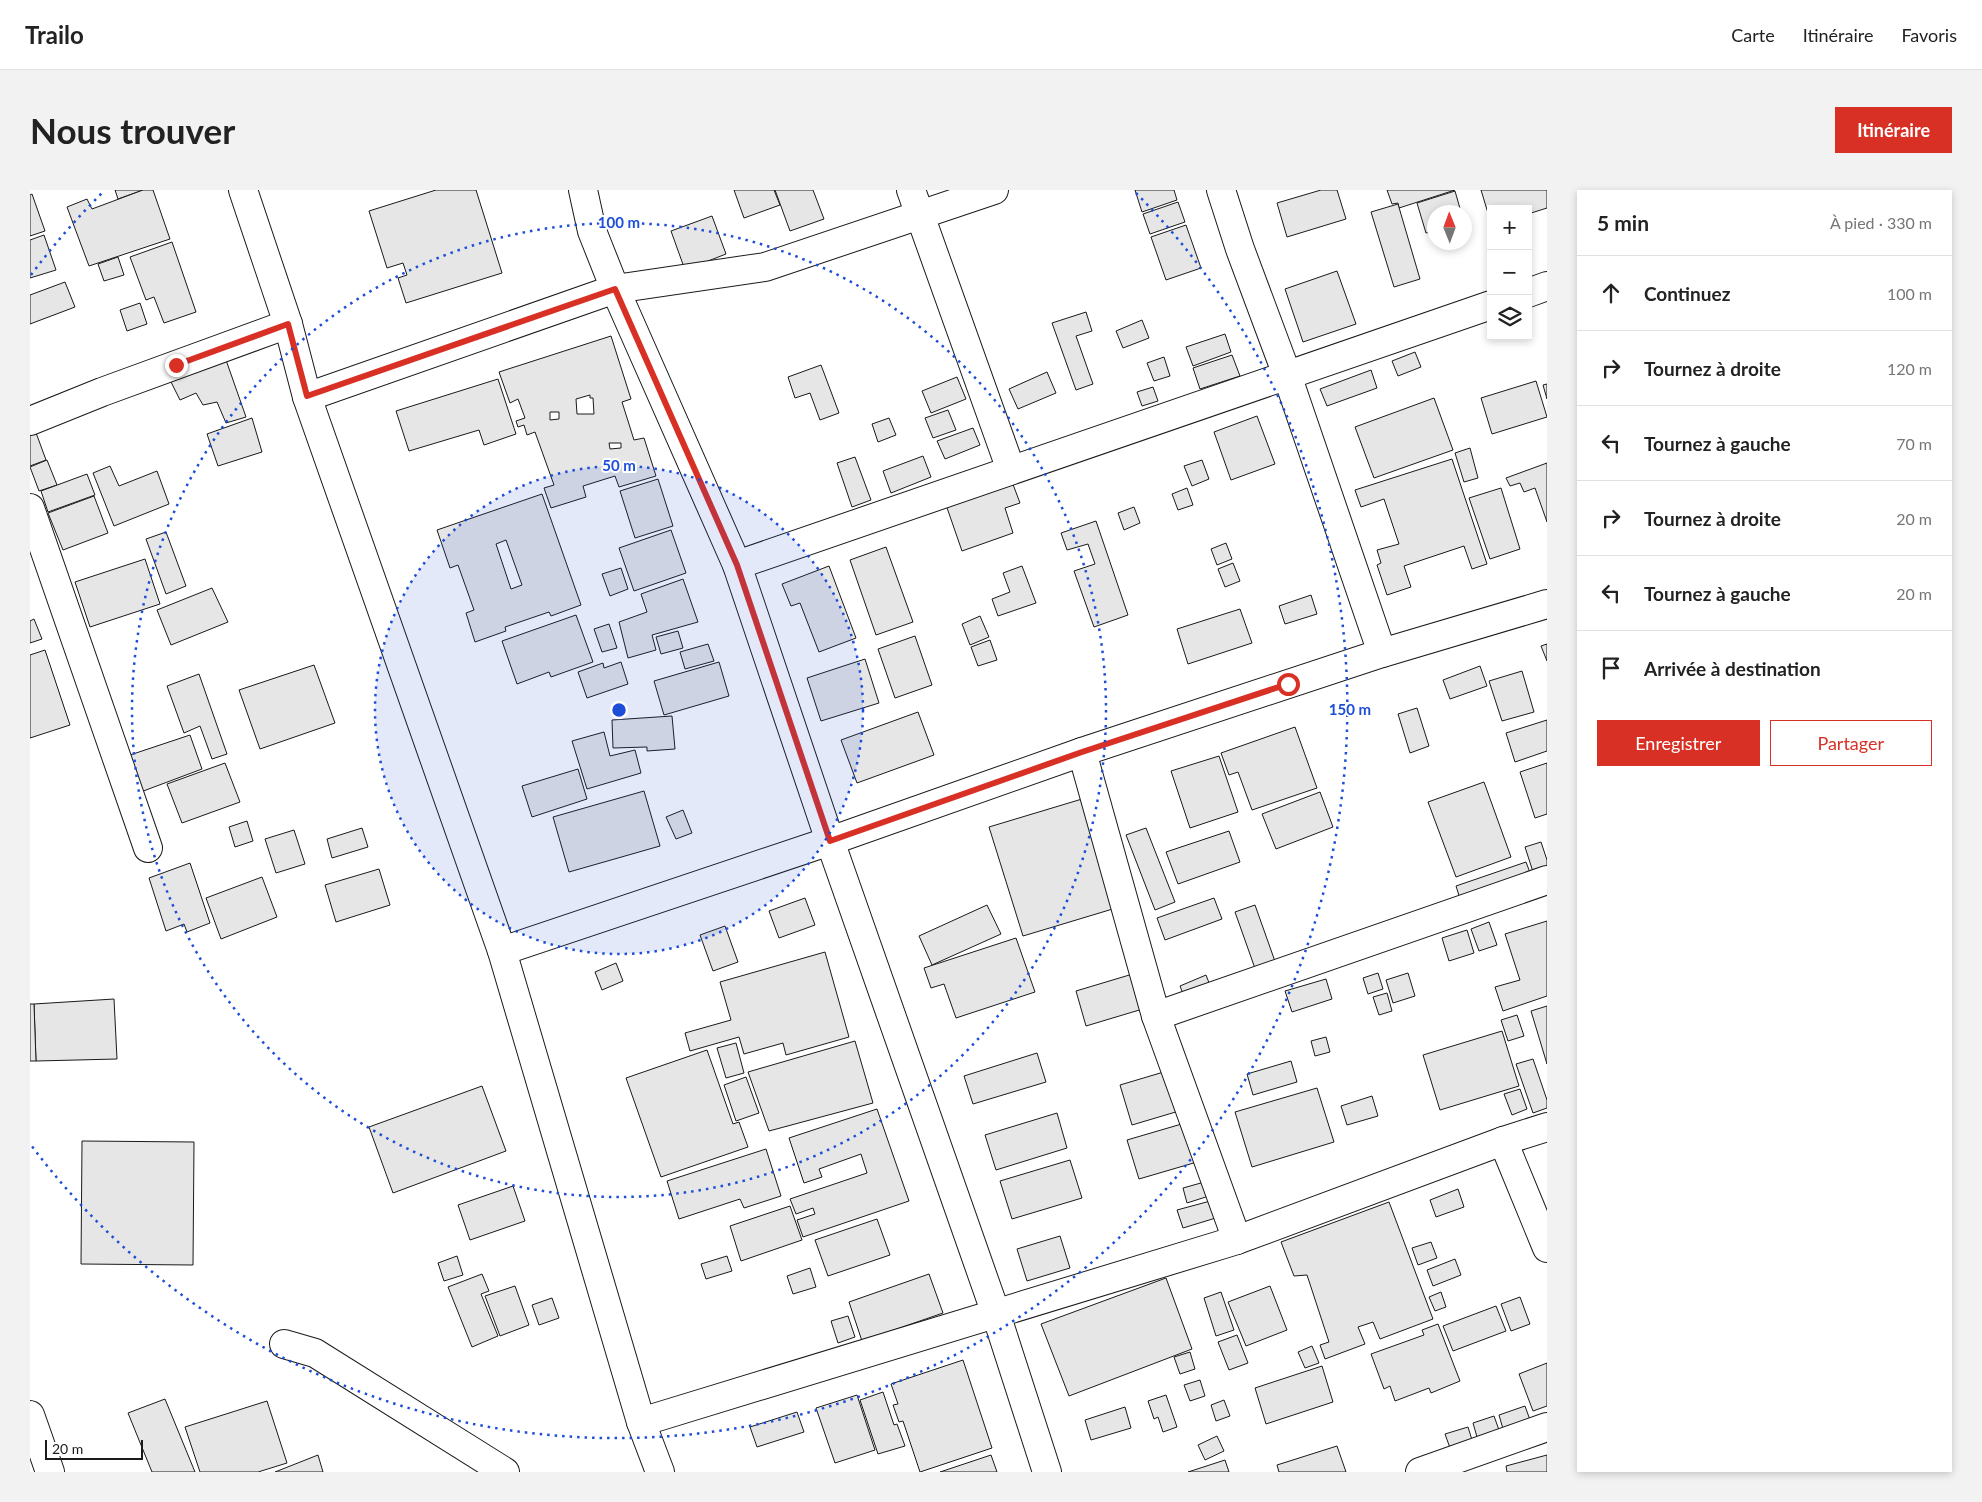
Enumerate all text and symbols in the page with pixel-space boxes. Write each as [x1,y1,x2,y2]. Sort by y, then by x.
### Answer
text: Trailo [25,20,84,49]
text: Carte [1731,24,1775,46]
text: Itinéraire [1803,24,1873,46]
text: Favoris [1901,24,1957,46]
button: Itinéraire [1835,107,1952,153]
text: Nous trouver [30,109,235,151]
north arrow [1427,205,1472,250]
map controls [1487,205,1532,340]
button: + [1487,205,1532,250]
text: 5 min [1597,210,1649,235]
text: 100 m [598,213,640,231]
text: À pied · 330 m [1830,213,1932,232]
button: − [1487,250,1532,295]
icon: ahead [1597,279,1625,307]
text: Continuez [1644,282,1730,305]
text: 100 m [1887,284,1932,303]
button: layers [1487,295,1532,340]
route end [165,354,188,377]
icon: right [1597,354,1625,382]
text: Tournez à droite [1644,357,1781,380]
text: 120 m [1887,359,1932,378]
icon: left [1597,429,1625,457]
text: Tournez à gauche [1644,432,1791,455]
text: 70 m [1896,434,1932,453]
text: 50 m [602,456,636,474]
icon: right [1597,504,1625,532]
text: Tournez à droite [1644,507,1781,530]
text: 20 m [1896,509,1932,528]
icon: left [1597,579,1625,607]
text: Tournez à gauche [1644,582,1791,605]
text: 20 m [1896,584,1932,603]
icon: arrive [1597,654,1625,682]
text: Arrivée à destination [1644,657,1821,680]
route start [1277,673,1300,696]
text: 150 m [1329,700,1371,718]
centre of rings [610,701,628,719]
button: Enregistrer [1597,720,1760,766]
button: Partager [1770,720,1932,766]
scale bar [45,1437,142,1460]
text: 20 m [52,1440,83,1457]

